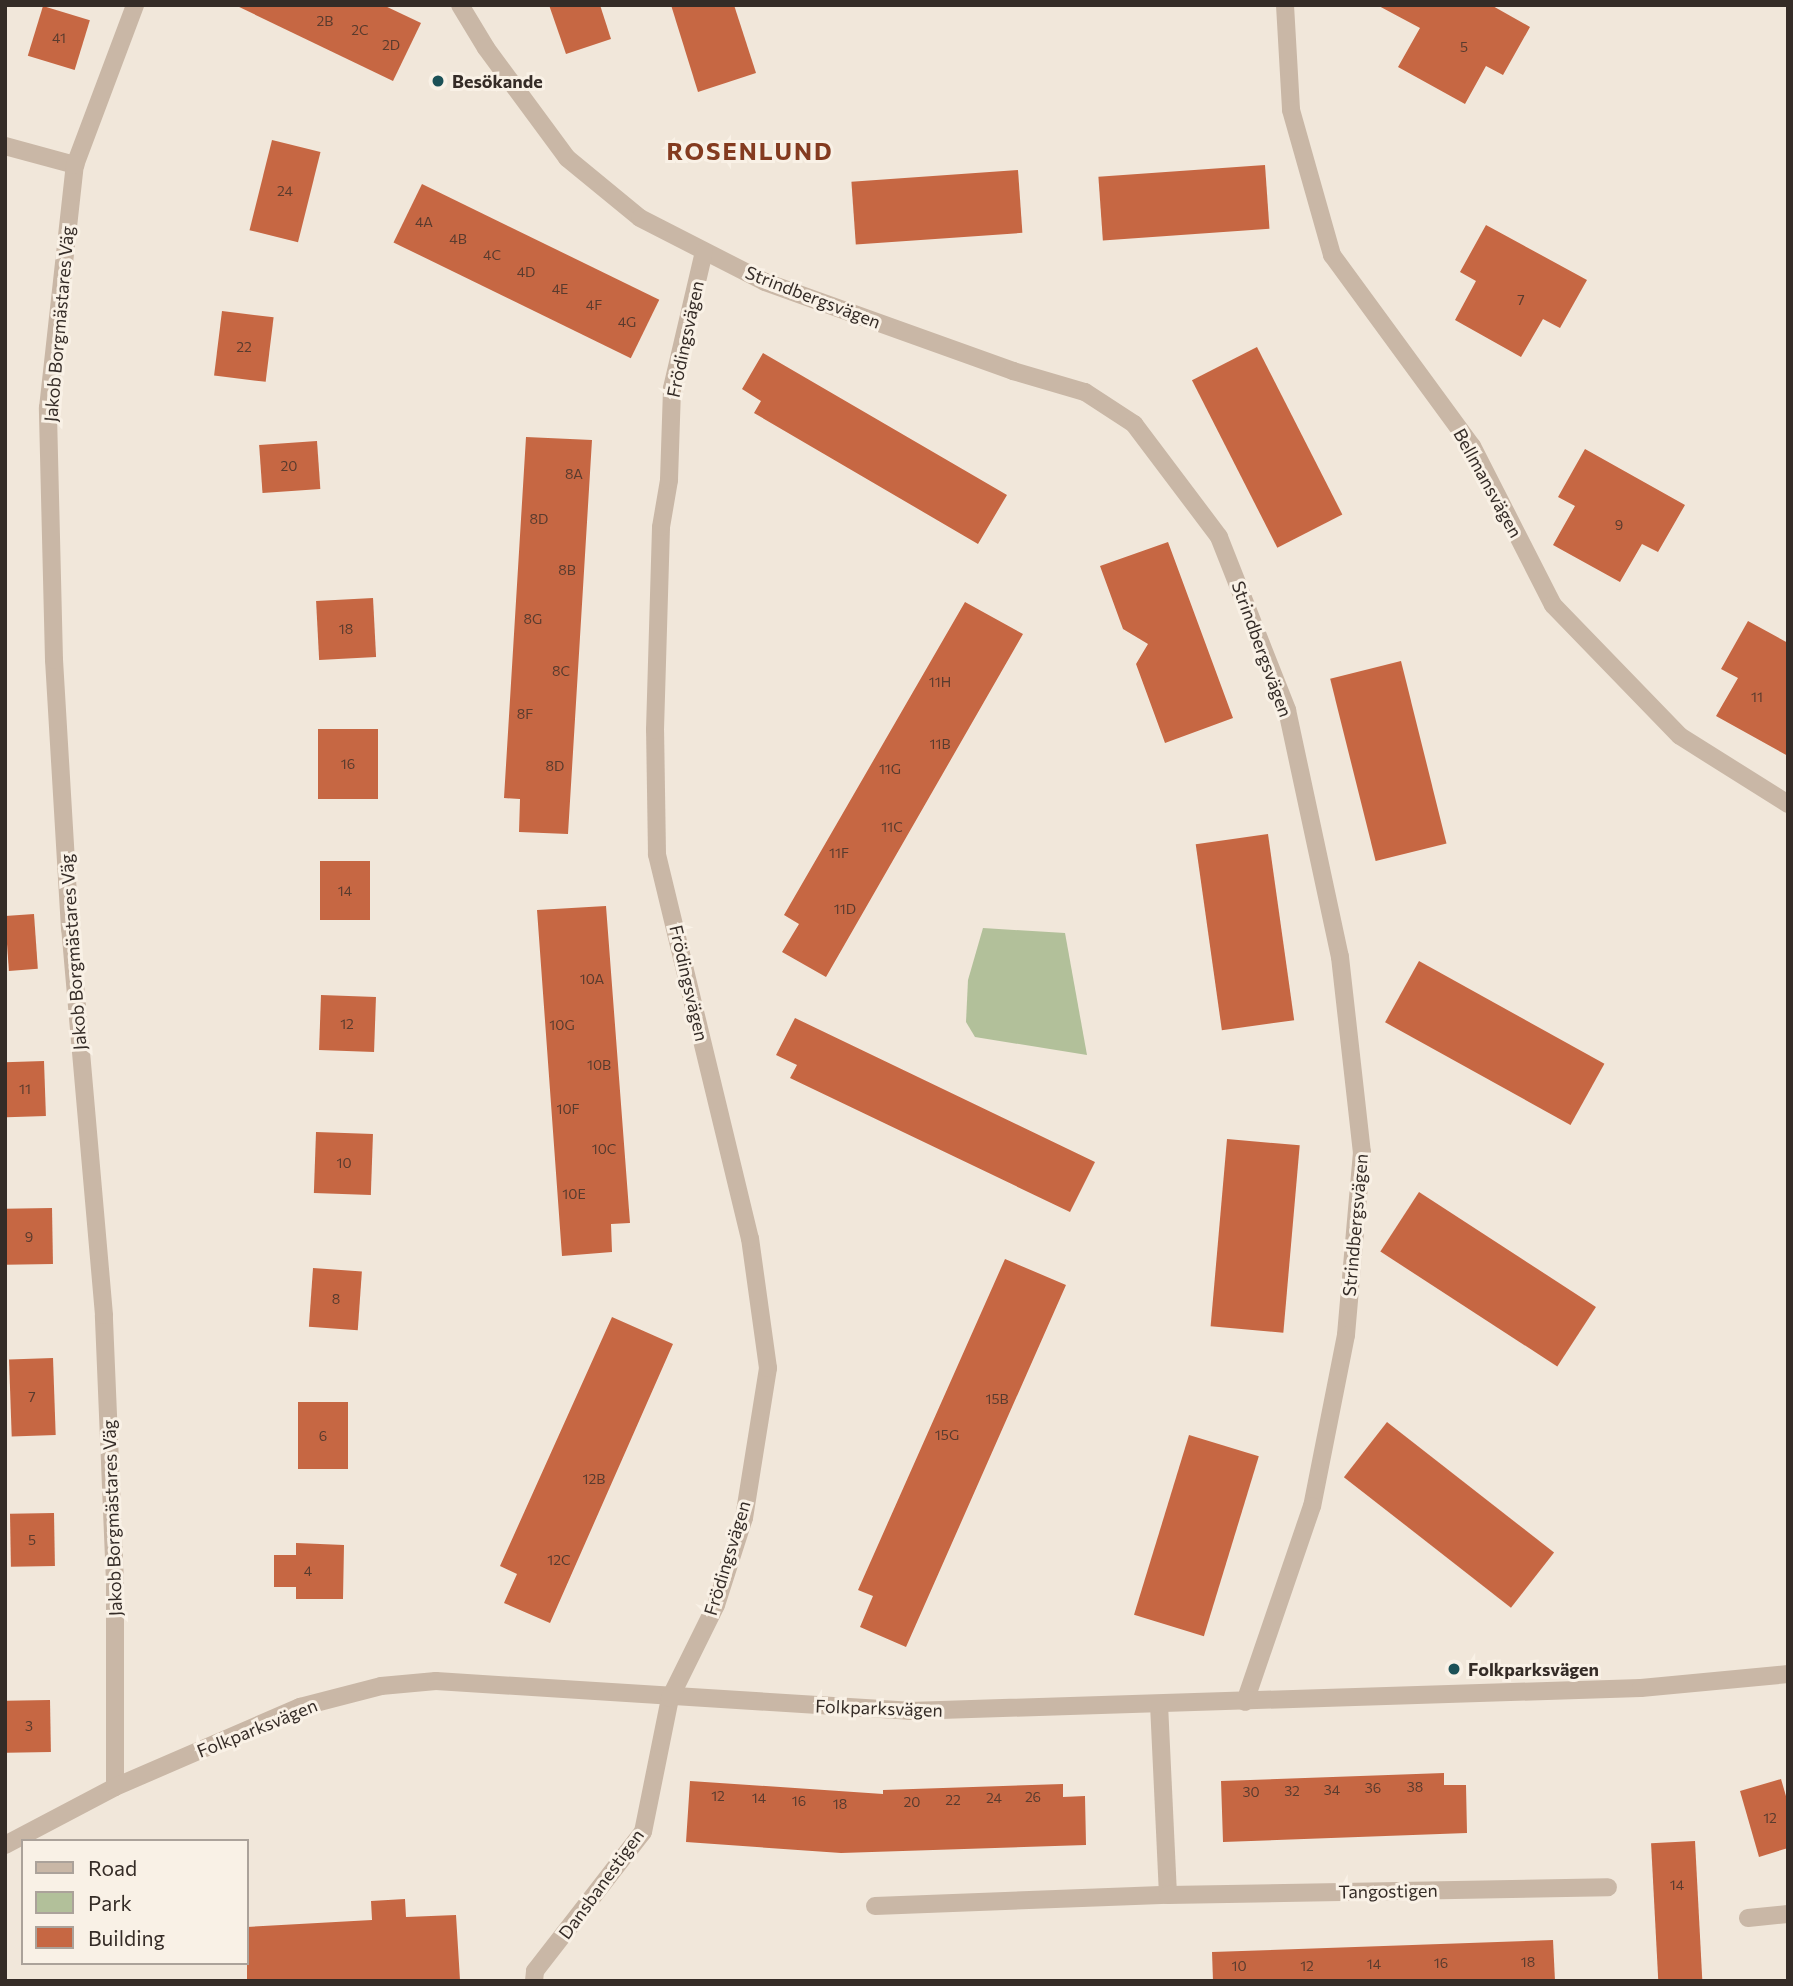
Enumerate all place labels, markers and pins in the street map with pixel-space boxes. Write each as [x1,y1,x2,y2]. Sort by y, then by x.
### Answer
place label: Besökande [452,70,543,92]
marker: Besökande [430,73,446,89]
place label: Folkparksvägen [1468,1658,1599,1680]
marker: Folkparksvägen [1446,1661,1462,1677]

